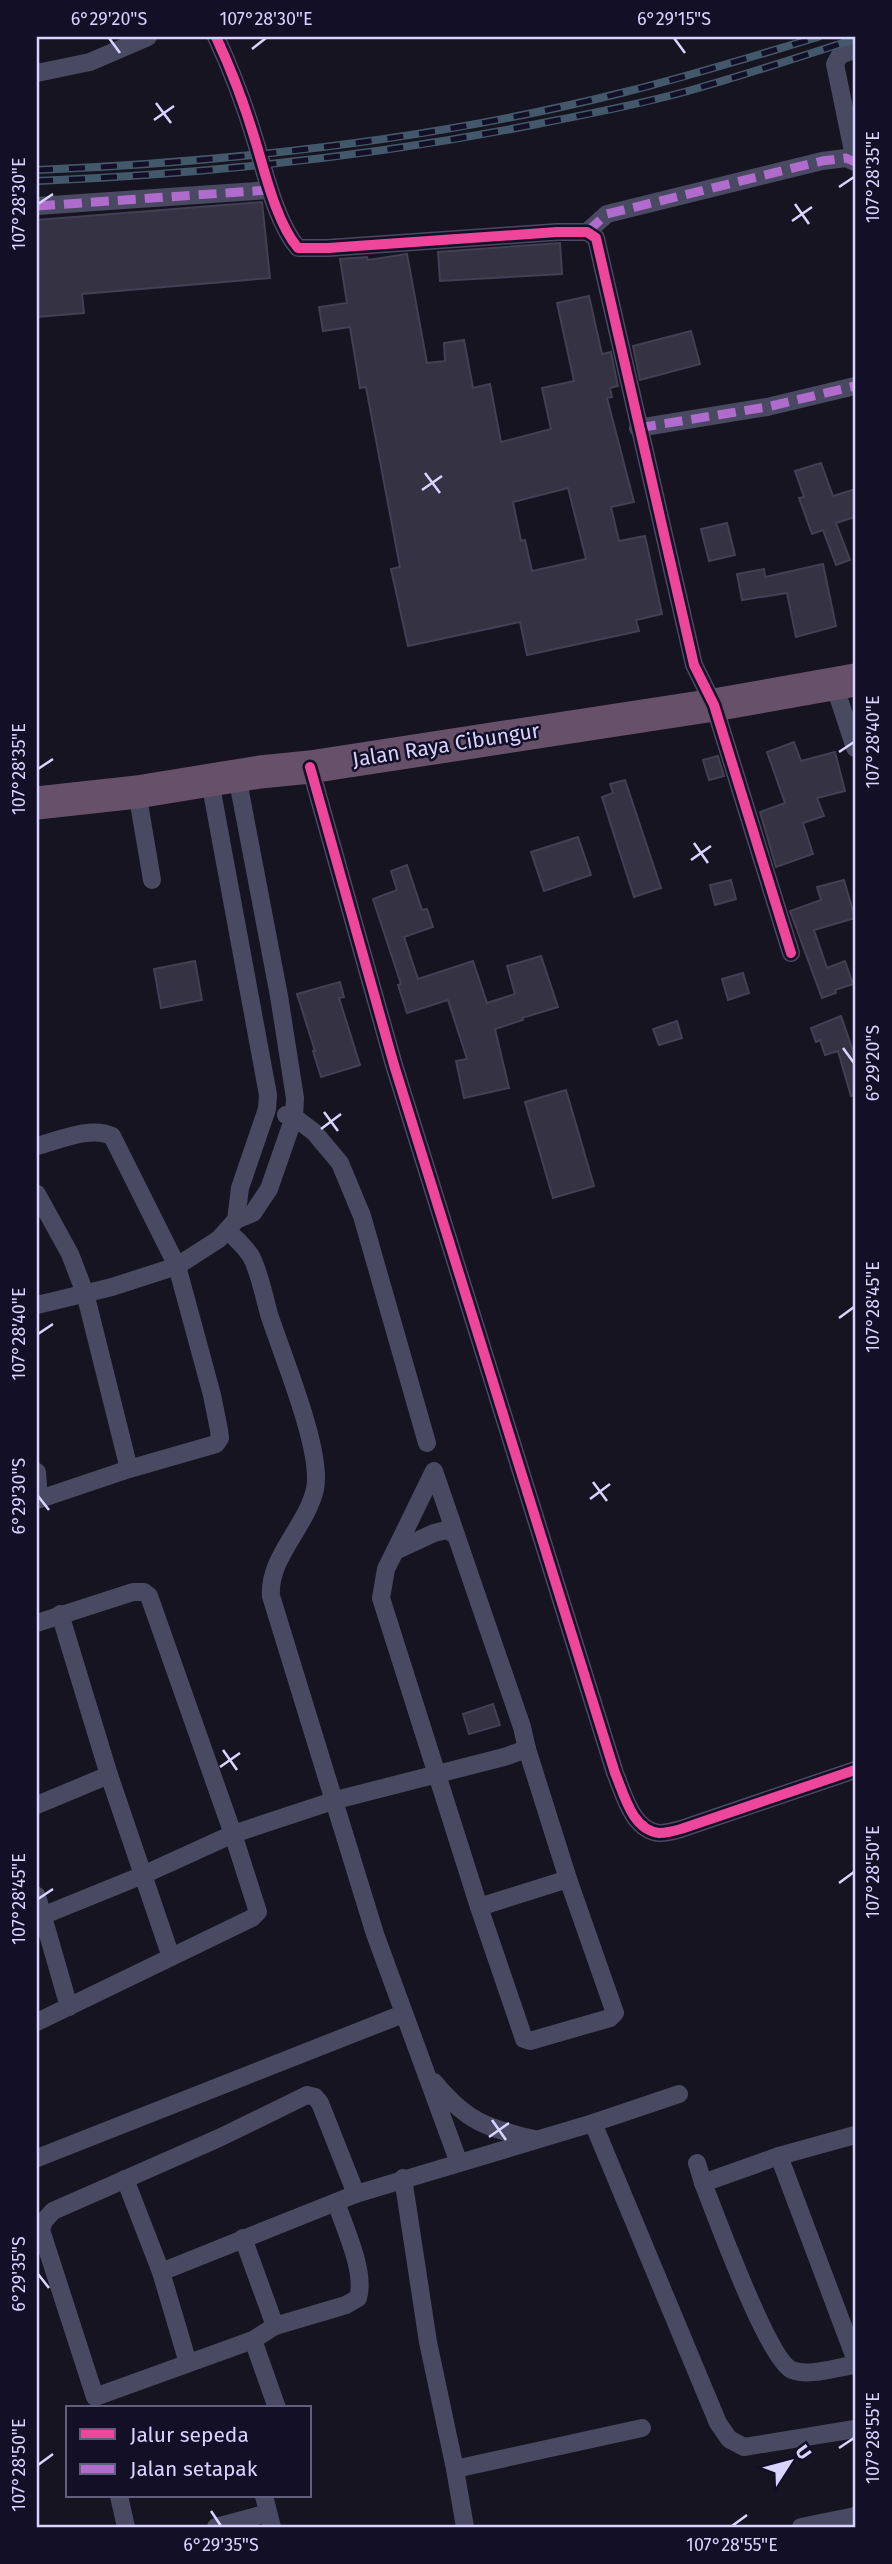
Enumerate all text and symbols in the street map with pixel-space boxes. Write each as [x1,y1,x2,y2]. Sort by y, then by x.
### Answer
text: 6°29'20"S [71,8,148,30]
text: 107°28'30"E [219,8,313,30]
text: 6°29'15"S [637,8,711,30]
text: 107°28'35"E [862,131,884,223]
text: 107°28'30"E [8,157,30,251]
text: 107°28'40"E [862,695,884,789]
street label: Jalan Raya Cibungur [350,717,542,773]
text: 107°28'35"E [8,723,30,815]
text: 6°29'20"S [862,1024,884,1101]
text: 107°28'45"E [862,1261,884,1353]
text: 107°28'40"E [8,1287,30,1381]
text: 6°29'30"S [8,1457,30,1534]
text: 107°28'50"E [862,1825,884,1919]
text: 107°28'45"E [8,1853,30,1945]
text: 6°29'35"S [8,2236,30,2312]
text: 107°28'55"E [862,2392,884,2484]
legend [66,2406,312,2498]
text: 107°28'50"E [8,2418,30,2512]
text: Jalur sepeda [130,2422,249,2448]
north arrow [756,2428,826,2498]
text: U [790,2441,816,2464]
text: Jalan setapak [130,2456,258,2482]
text: 6°29'35"S [183,2534,259,2556]
text: 107°28'55"E [686,2534,778,2556]

